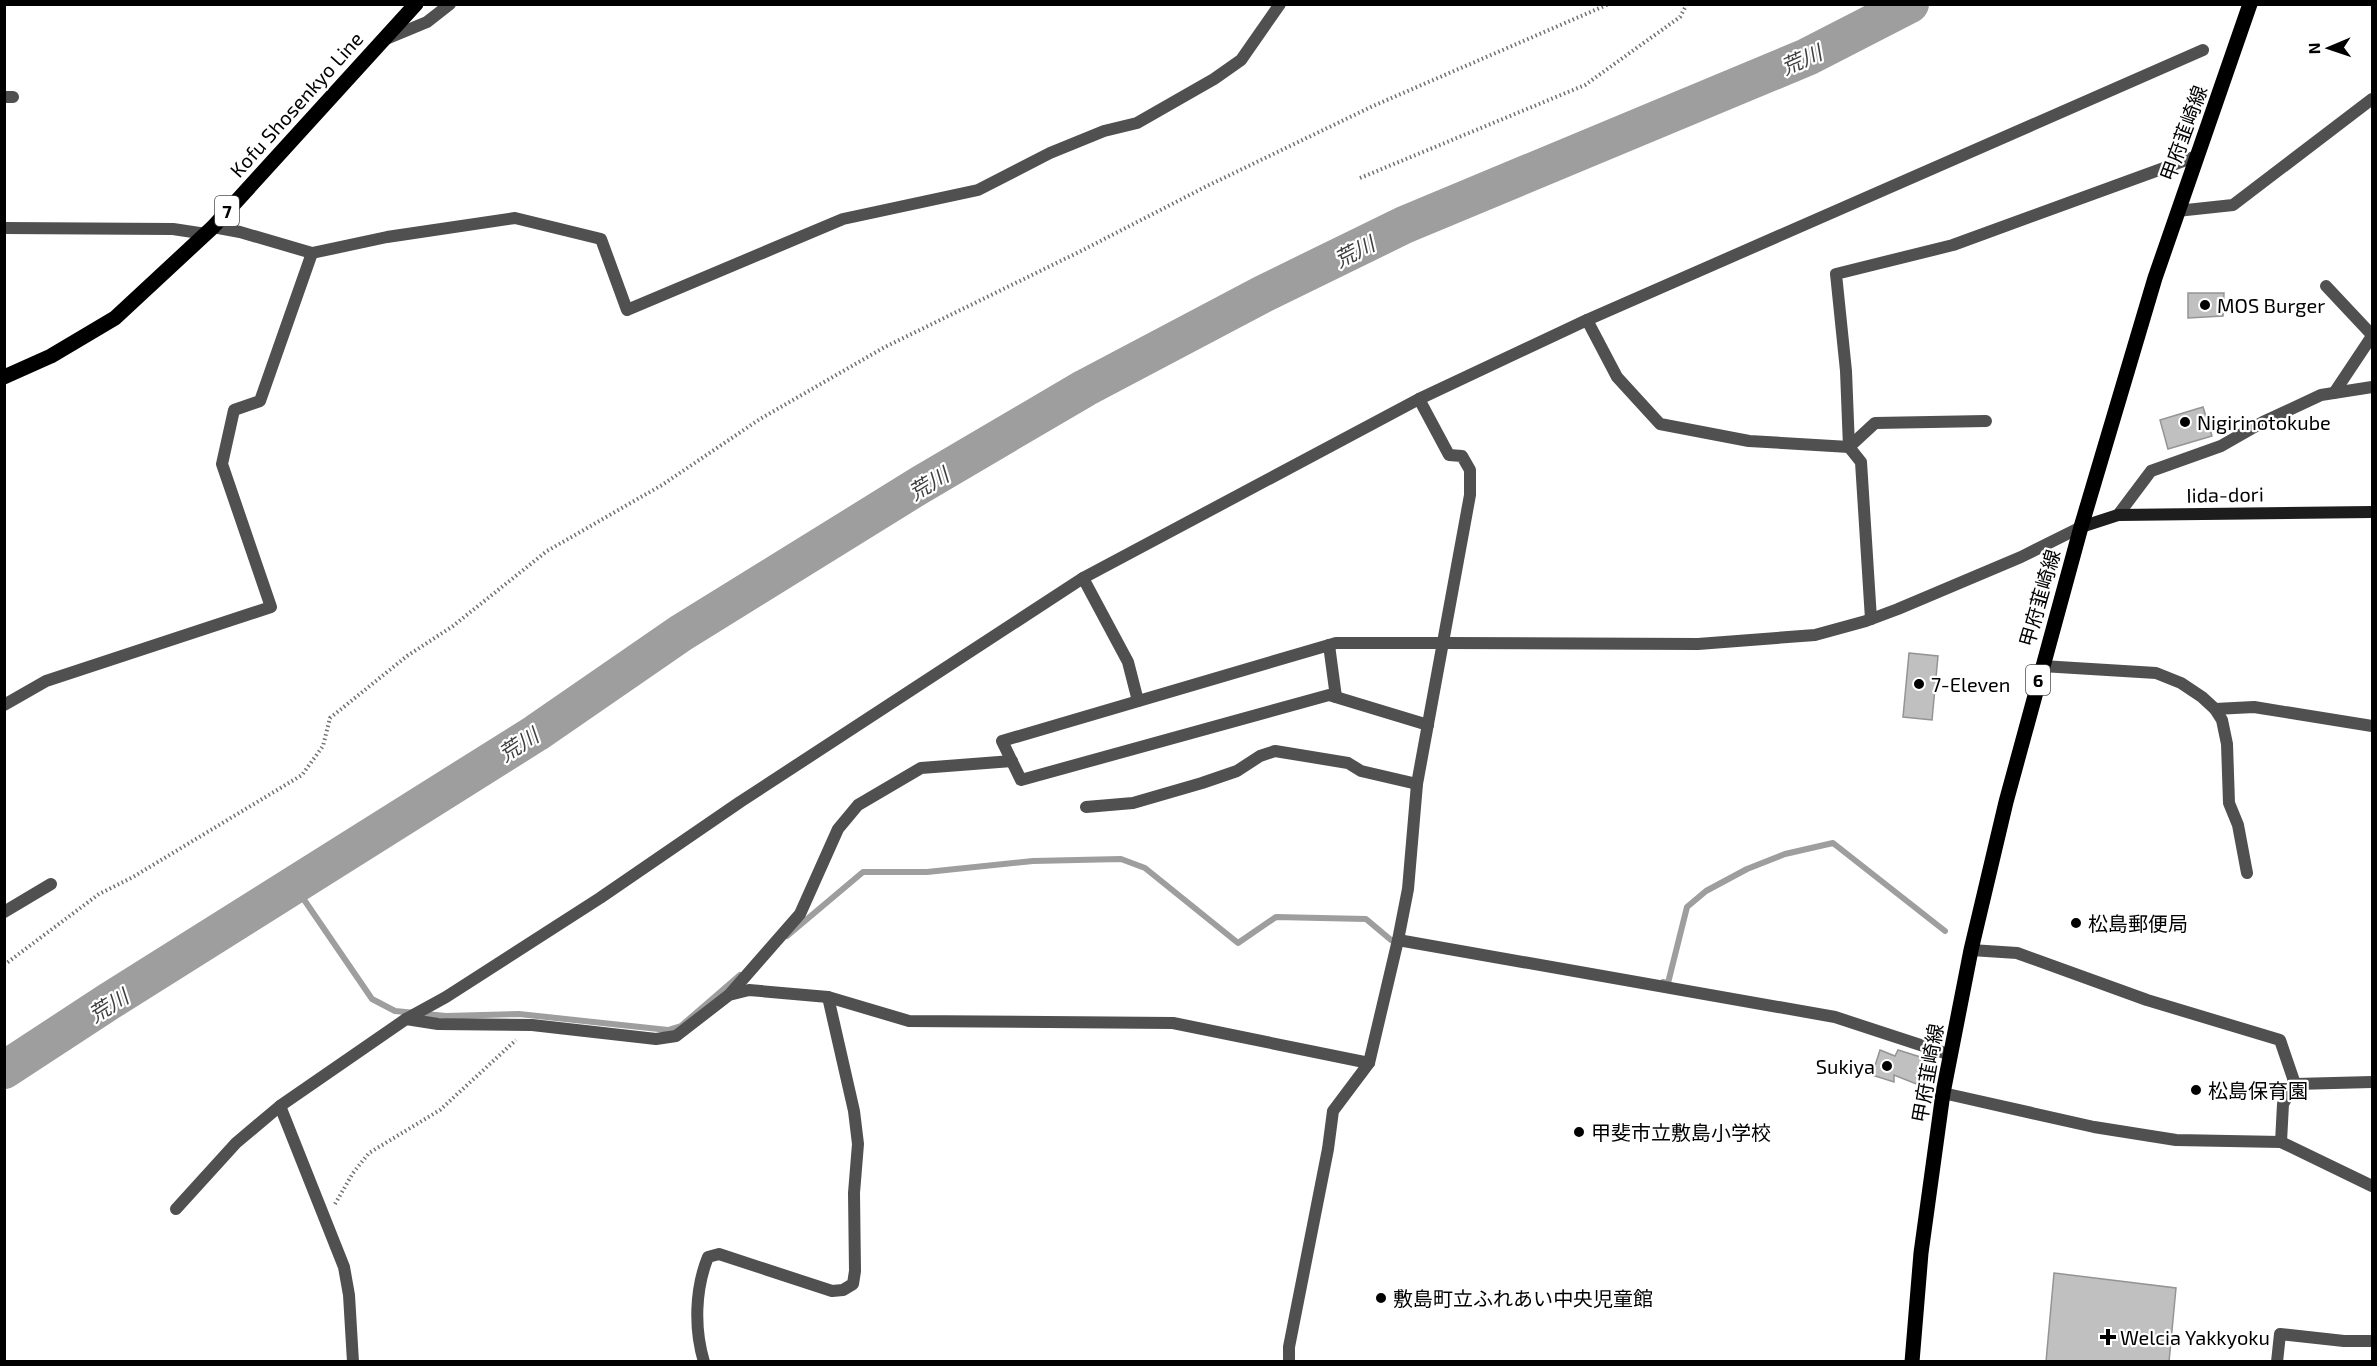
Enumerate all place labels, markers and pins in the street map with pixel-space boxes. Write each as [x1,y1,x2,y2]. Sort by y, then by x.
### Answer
place label: MOS Burger [2217,293,2325,317]
marker: MOS Burger [2198,298,2212,312]
place label: Nigirinotokube [2197,410,2331,434]
marker: Nigirinotokube [2178,415,2192,429]
place label: 7-Eleven [1931,672,2010,696]
marker: 7-Eleven [1912,677,1926,691]
place label: 松島郵便局 [2088,911,2188,935]
marker: 松島郵便局 [2069,916,2083,930]
place label: Sukiya [1816,1054,1875,1078]
marker: Sukiya [1880,1059,1894,1073]
place label: 松島保育園 [2208,1078,2308,1102]
marker: 松島保育園 [2189,1083,2203,1097]
place label: 甲斐市立敷島小学校 [1591,1120,1771,1144]
marker: 甲斐市立敷島小学校 [1572,1125,1586,1139]
place label: 敷島町立ふれあい中央児童館 [1393,1286,1653,1310]
marker: 敷島町立ふれあい中央児童館 [1374,1291,1388,1305]
place label: Welcia Yakkyoku [2120,1325,2270,1349]
marker: Welcia Yakkyoku [2101,1330,2115,1344]

